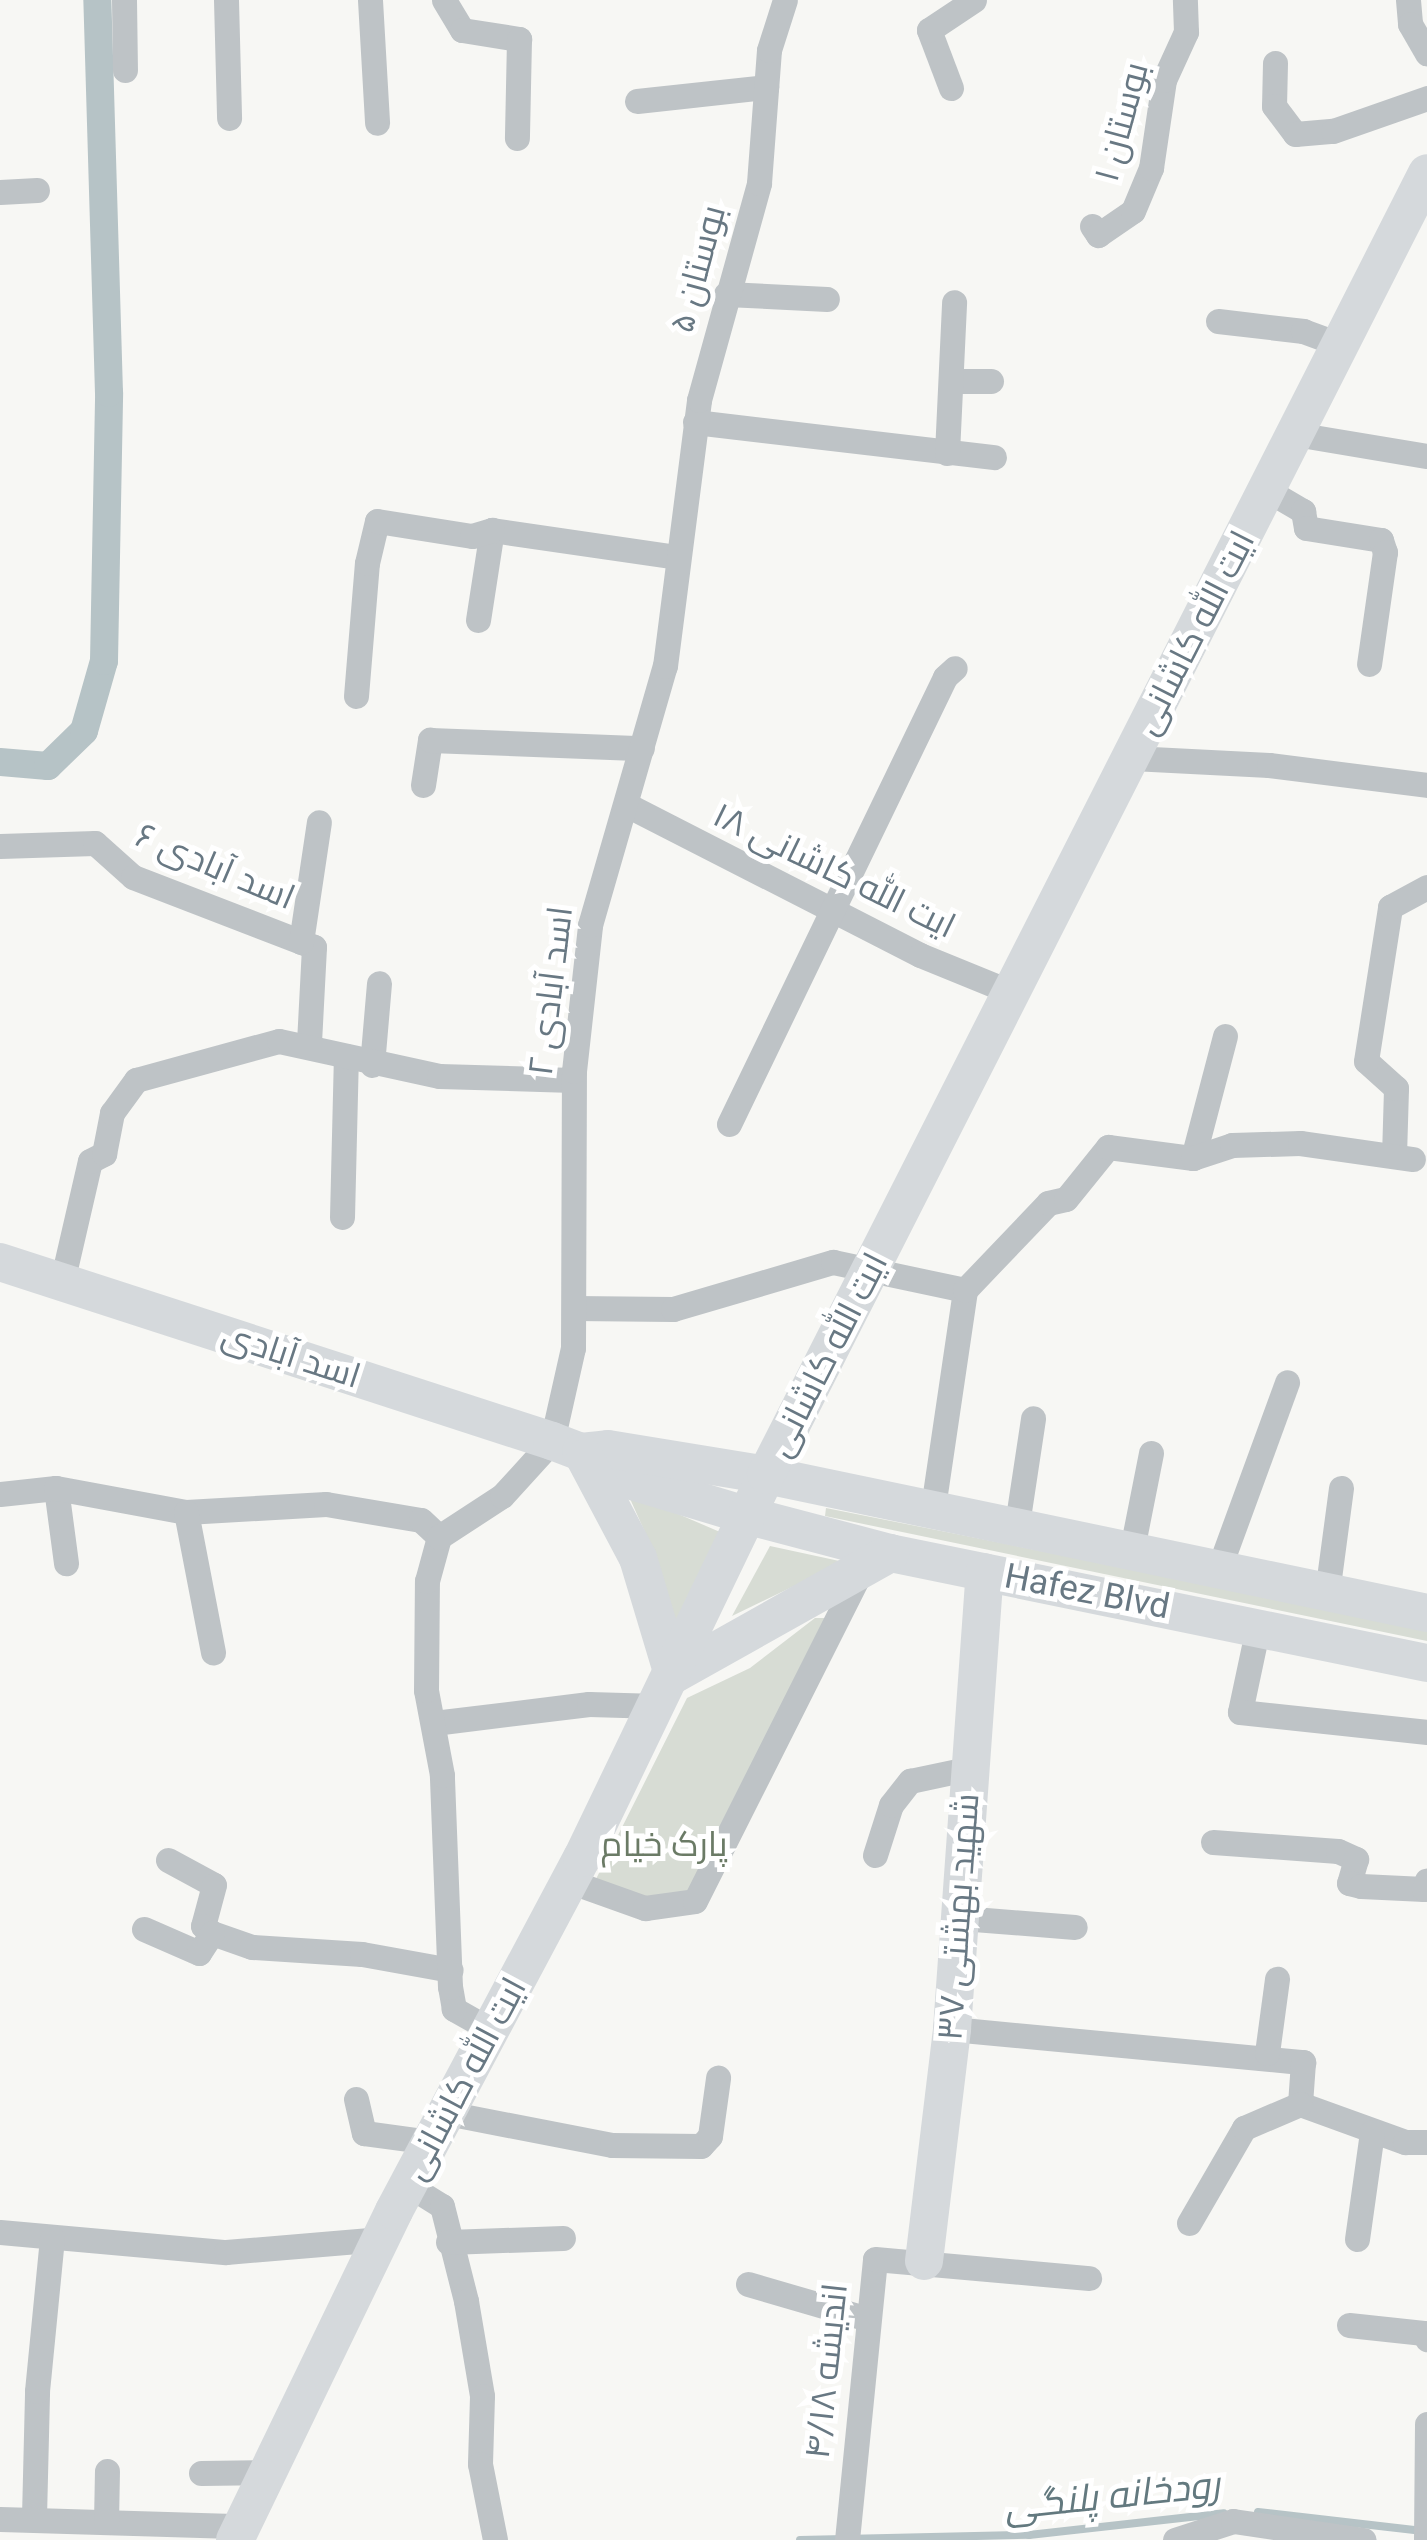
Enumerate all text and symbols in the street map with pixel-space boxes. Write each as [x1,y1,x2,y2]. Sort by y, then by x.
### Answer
street label: بوستان ۱ [1086,58,1158,186]
street label: بوستان ۵ [661,201,735,337]
street label: ایت الله کاشانی [1126,524,1264,742]
street label: ایت الله کاشانی ۱۸ [706,794,962,948]
street label: اسد آبادی ۶ [129,815,301,919]
street label: اسد آبادی ۲ [520,904,582,1078]
street label: ایت الله کاشانی [759,1246,897,1464]
street label: اسد آبادی [216,1314,366,1398]
street label: Hafez Blvd [1001,1555,1173,1629]
street label: شهید بهشتی ۳۷ [929,1792,989,2042]
park label: پارک خیام [601,1824,727,1866]
street label: ایت الله کاشانی [394,1971,536,2187]
street label: اندیشه ۴/۱۸ [797,2281,857,2461]
water label: رودخانه پلنگی [1002,2462,1222,2530]

